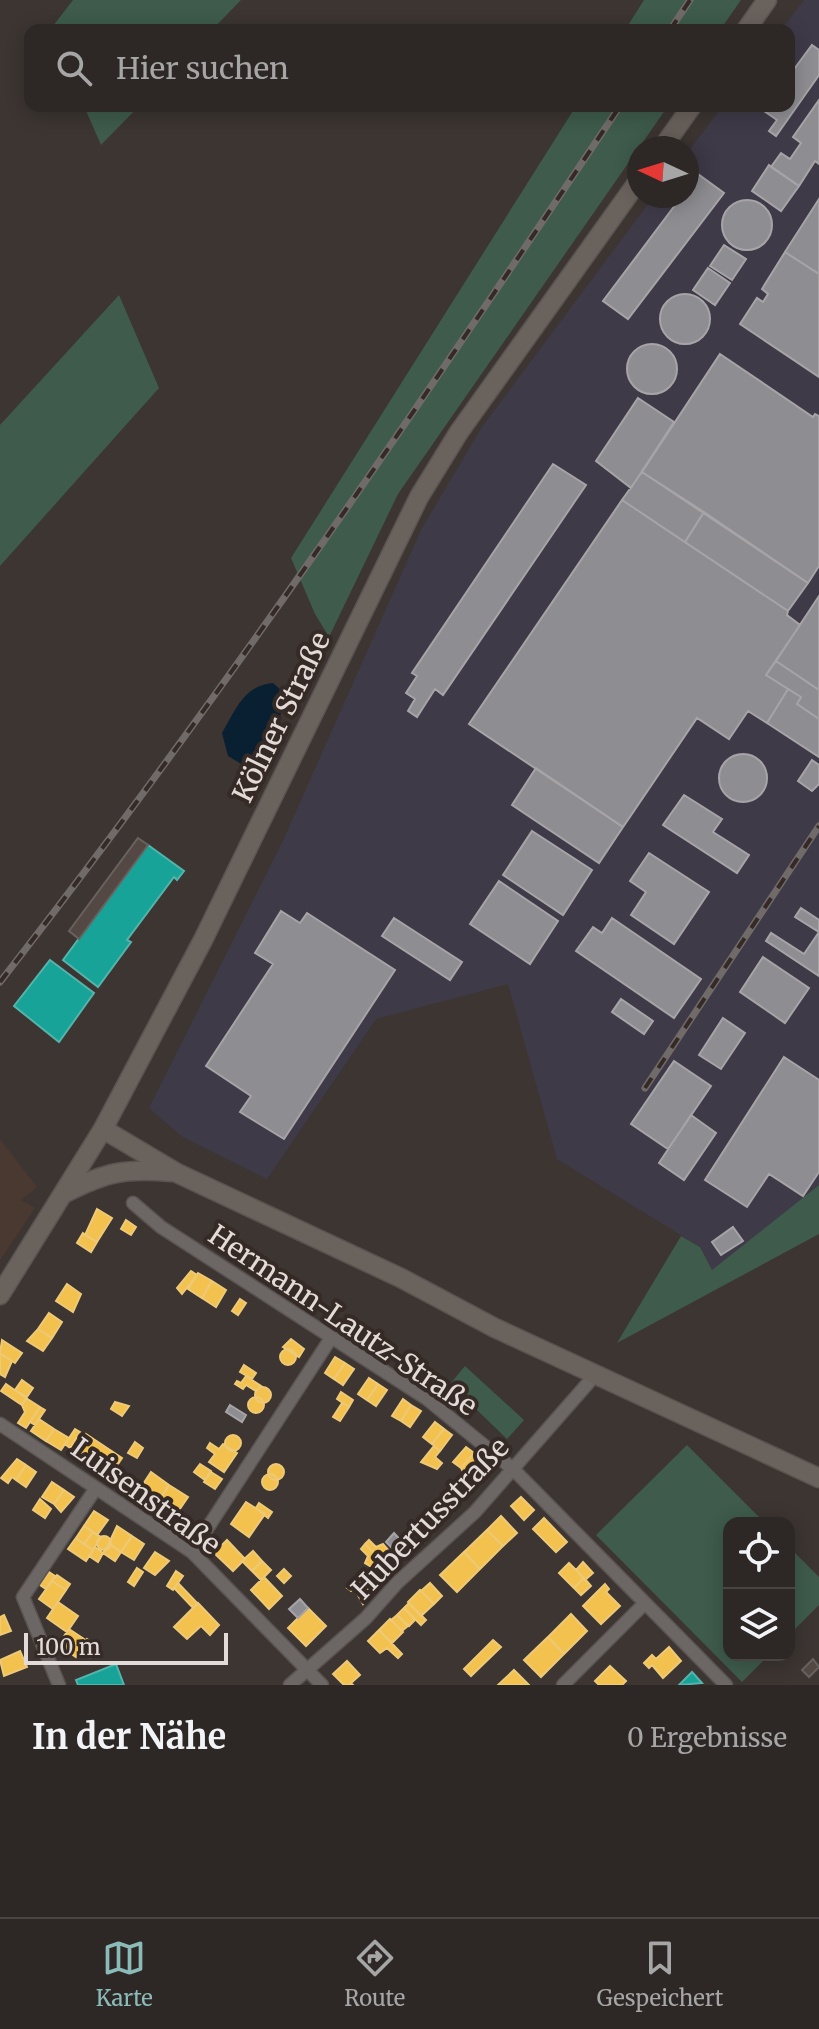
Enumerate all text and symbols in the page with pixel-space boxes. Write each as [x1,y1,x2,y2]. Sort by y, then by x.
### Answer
search box [24,24,795,112]
icon: search [52,46,96,90]
text: Hier suchen [116,49,289,87]
north arrow [627,136,699,208]
street label: Kölner Straße [224,626,338,808]
street label: Hermann-Lautz-Straße [202,1217,484,1423]
street label: Luisenstraße [64,1430,228,1562]
street label: Hubertusstraße [344,1430,516,1606]
map controls [723,1517,795,1661]
button: locate [723,1517,795,1589]
button: layers [723,1589,795,1661]
scale bar [24,1629,228,1665]
text: 100 m [36,1633,101,1661]
text: In der Nähe [32,1716,226,1758]
text: 0 Ergebnisse [627,1721,787,1754]
tab: Karte [96,1936,153,2012]
tab: Route [344,1936,405,2012]
tab: Gespeichert [597,1936,723,2012]

